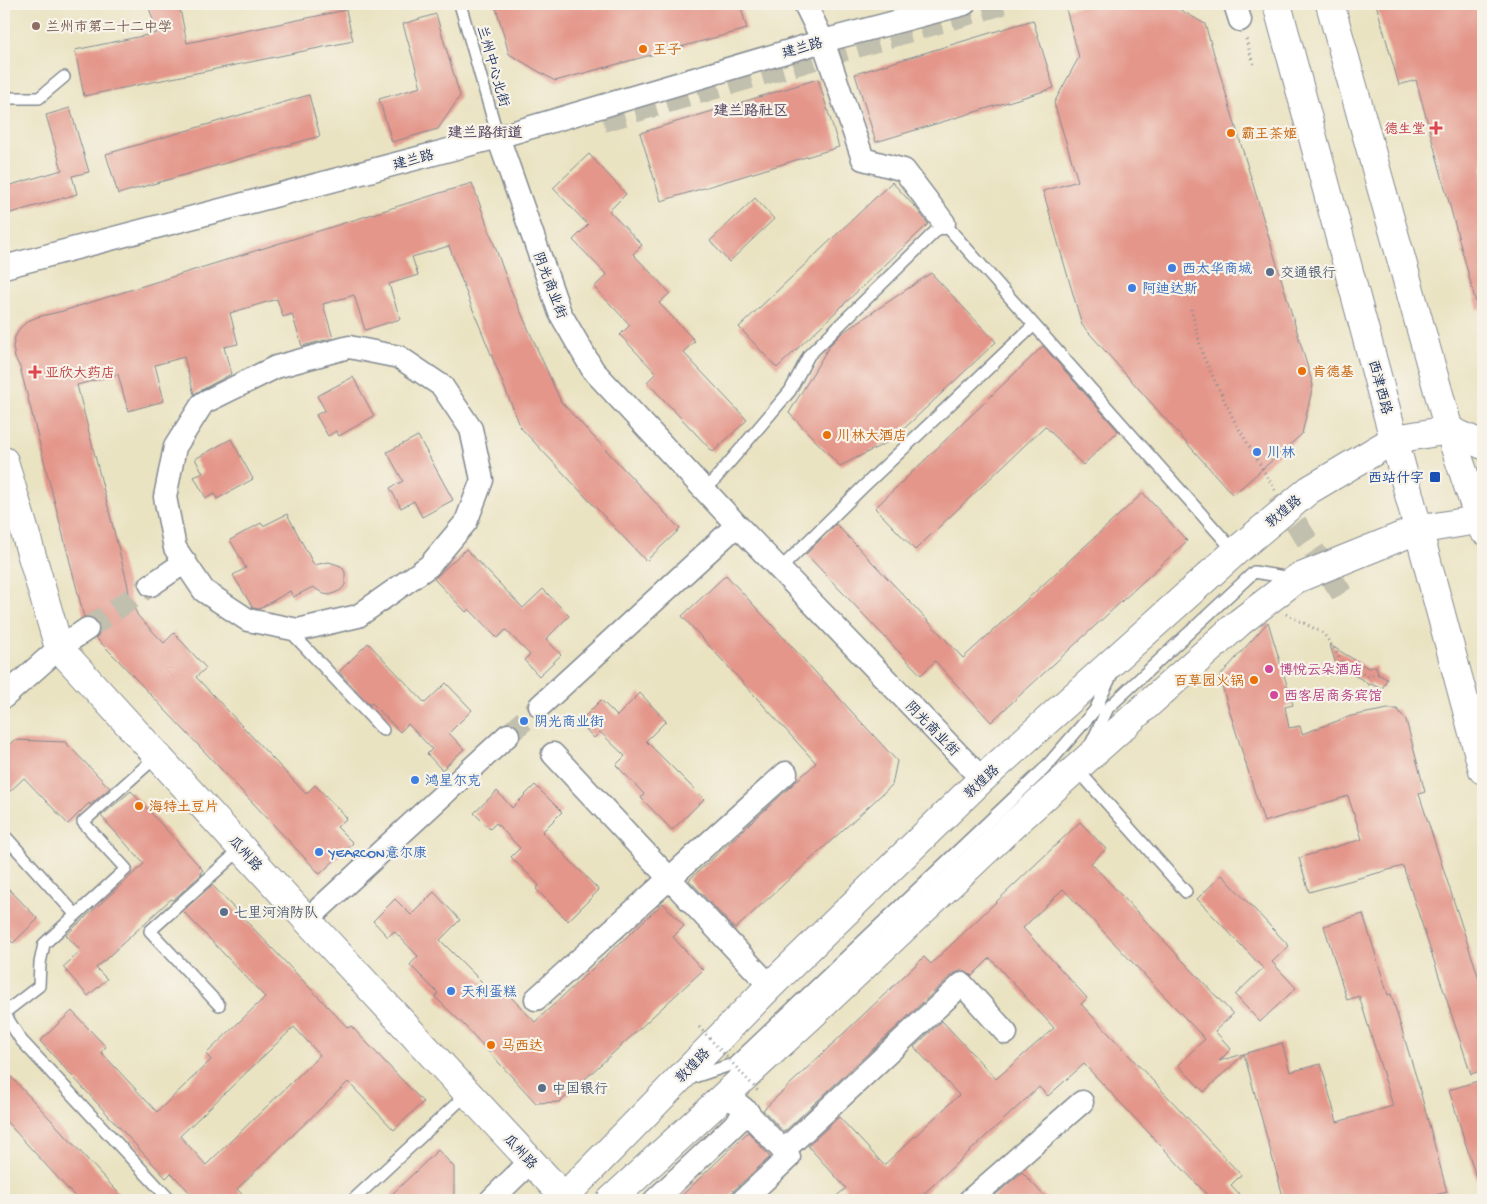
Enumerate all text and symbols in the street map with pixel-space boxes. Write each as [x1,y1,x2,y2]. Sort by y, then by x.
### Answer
place label: 兰州市第二十二中学 [46,19,172,37]
marker: 兰州市第二十二中学 [30,20,42,32]
street label: 兰州中心北街 [472,24,512,109]
street label: 建兰路 [780,34,825,63]
marker: 王子 [637,43,649,55]
place label: 王子 [653,43,681,60]
district label: 建兰路社区 [713,102,789,121]
place label: 德生堂 [1384,121,1426,139]
marker: 德生堂 [1430,122,1442,134]
district label: 建兰路街道 [447,124,523,143]
place label: 霸王茶姬 [1241,126,1297,144]
marker: 霸王茶姬 [1225,127,1237,139]
street label: 建兰路 [391,147,436,175]
street label: 阴光商业街 [528,250,570,322]
place label: 西太华商城 [1182,261,1252,279]
marker: 西太华商城 [1166,262,1178,274]
place label: 交通银行 [1280,265,1336,283]
marker: 交通银行 [1264,266,1276,278]
place label: 阿迪达斯 [1142,281,1198,299]
marker: 阿迪达斯 [1126,282,1138,294]
street label: 西津西路 [1363,358,1395,417]
place label: 肯德基 [1312,364,1354,382]
place label: 亚欣大药店 [45,365,115,383]
marker: 肯德基 [1296,365,1308,377]
marker: 亚欣大药店 [29,366,41,378]
place label: 川林大酒店 [837,428,907,446]
marker: 川林大酒店 [821,429,833,441]
marker: 川林 [1251,446,1263,458]
place label: 川林 [1267,446,1296,463]
marker: 西站什字 [1428,470,1442,484]
place label: 西站什字 [1368,471,1424,488]
street label: 敦煌路 [1262,492,1306,533]
place label: 博悦云朵酒店 [1279,662,1363,680]
marker: 博悦云朵酒店 [1263,663,1275,675]
place label: 百草园火锅 [1174,673,1244,691]
marker: 百草园火锅 [1248,674,1260,686]
place label: 西客居商务宾馆 [1284,688,1382,706]
marker: 西客居商务宾馆 [1268,689,1280,701]
street label: 阴光商业街 [901,698,962,761]
place label: 阴光商业街 [534,714,604,732]
marker: 阴光商业街 [518,715,530,727]
street label: 敦煌路 [961,762,1004,803]
place label: 鸿星尔克 [425,773,481,791]
marker: 鸿星尔克 [409,774,421,786]
marker: 海特土豆片 [133,800,145,812]
place label: 海特土豆片 [149,800,219,817]
street label: 瓜州路 [224,833,265,876]
place label: YEARCON意尔康 [327,845,427,863]
marker: YEARCON意尔康 [313,846,325,858]
place label: 七里河消防队 [234,905,318,923]
marker: 七里河消防队 [218,906,230,918]
place label: 天利蛋糕 [461,984,517,1002]
marker: 天利蛋糕 [445,985,457,997]
place label: 马西达 [501,1038,543,1056]
marker: 马西达 [485,1039,497,1051]
street label: 敦煌路 [672,1045,715,1088]
place label: 中国银行 [552,1081,608,1099]
marker: 中国银行 [536,1082,548,1094]
street label: 瓜州路 [499,1131,540,1174]

